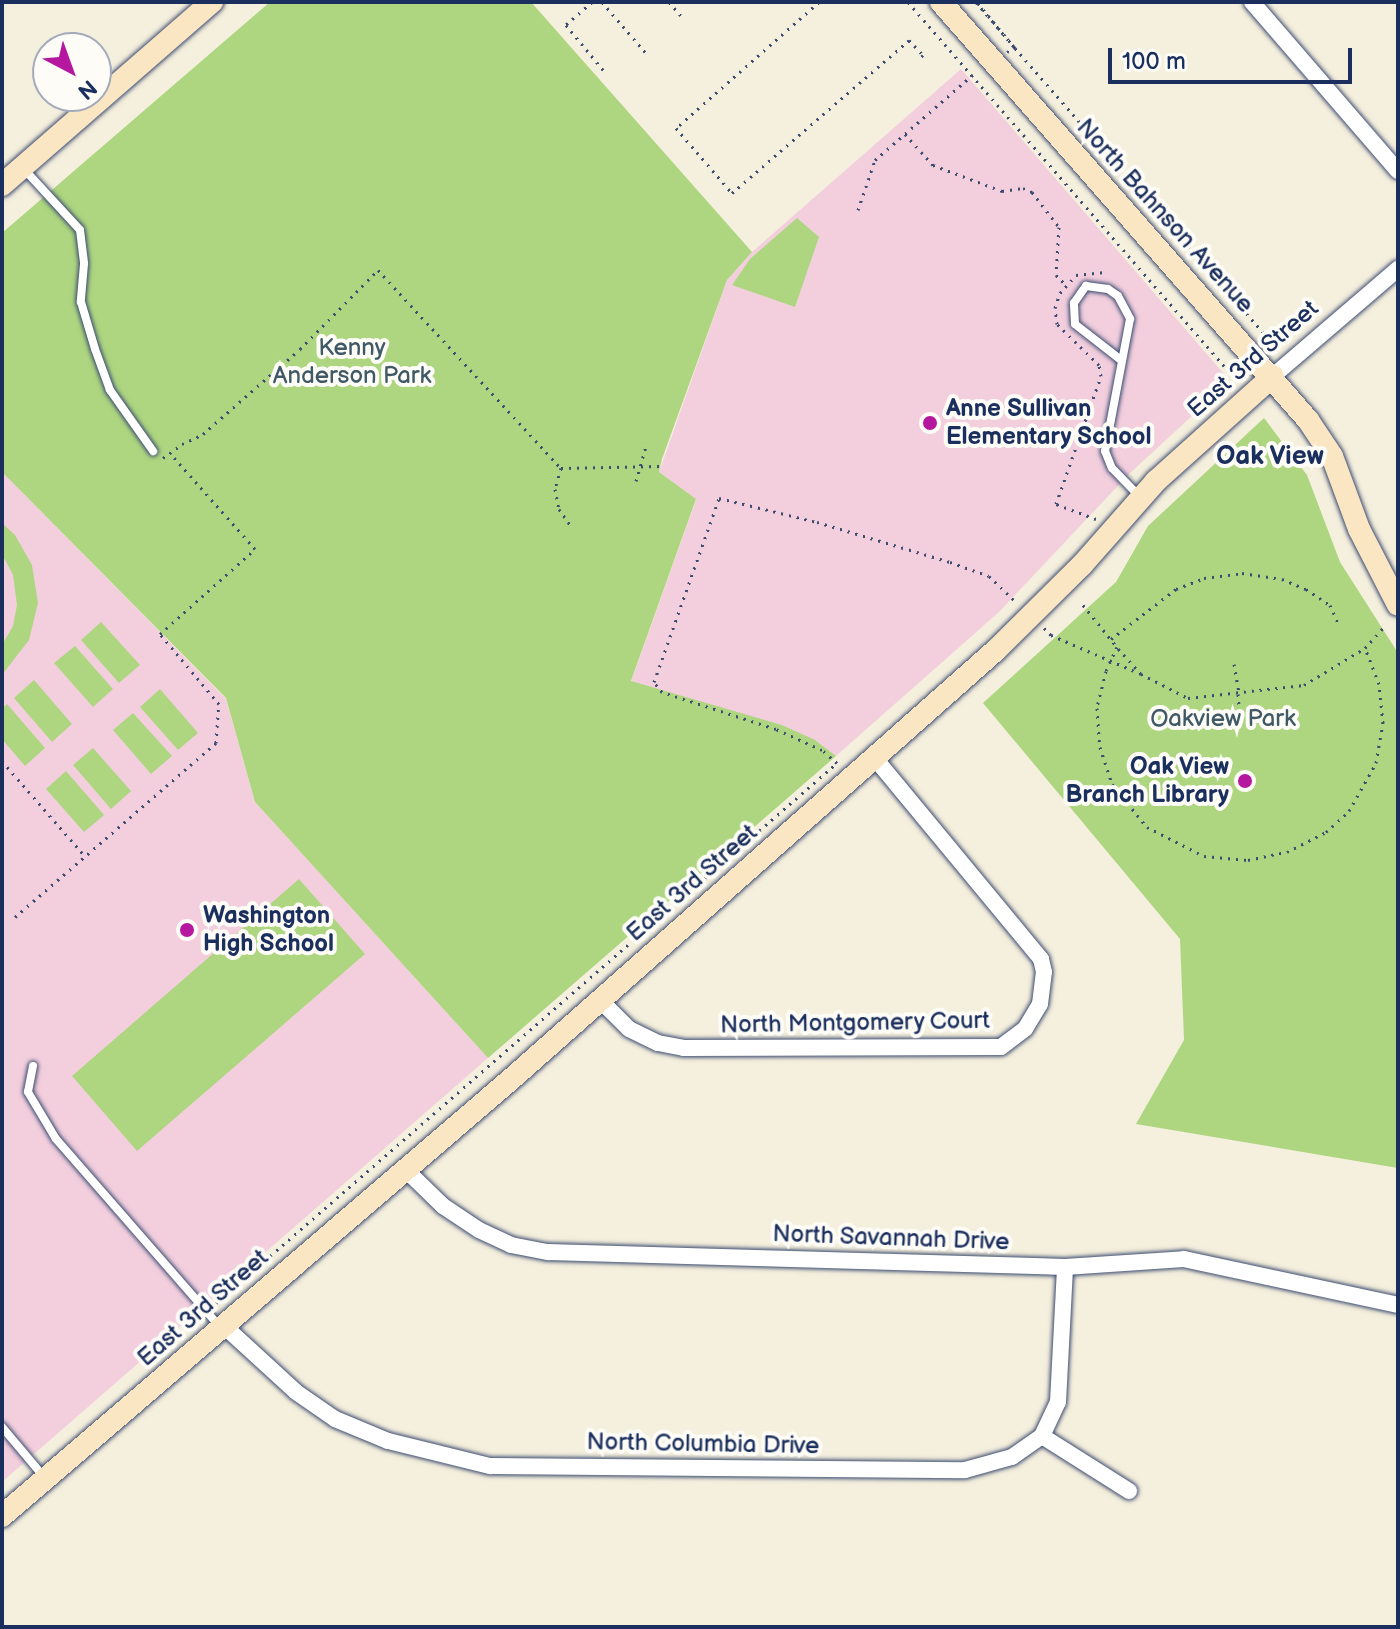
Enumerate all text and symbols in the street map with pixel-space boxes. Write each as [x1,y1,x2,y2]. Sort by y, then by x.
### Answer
north arrow [32,32,112,112]
scale bar [1112,32,1356,82]
text: 100 m [1122,47,1186,76]
text: N [72,73,102,105]
street label: North Bahnson Avenue [1070,113,1260,319]
street label: East 3rd Street [1182,294,1324,424]
park label: Kenny Anderson Park [273,334,431,390]
place label: Anne Sullivan Elementary School [946,395,1152,451]
marker: Anne Sullivan Elementary School [921,414,939,432]
district label: Oak View [1216,441,1324,473]
park label: Oakview Park [1150,705,1296,733]
place label: Oak View Branch Library [1066,753,1229,809]
marker: Oak View Branch Library [1236,772,1254,790]
street label: East 3rd Street [621,818,763,948]
place label: Washington High School [203,902,334,958]
marker: Washington High School [178,921,196,939]
street label: North Montgomery Court [719,1006,991,1040]
street label: North Savannah Drive [772,1219,1010,1257]
street label: East 3rd Street [132,1243,274,1373]
street label: North Columbia Drive [586,1428,820,1460]

